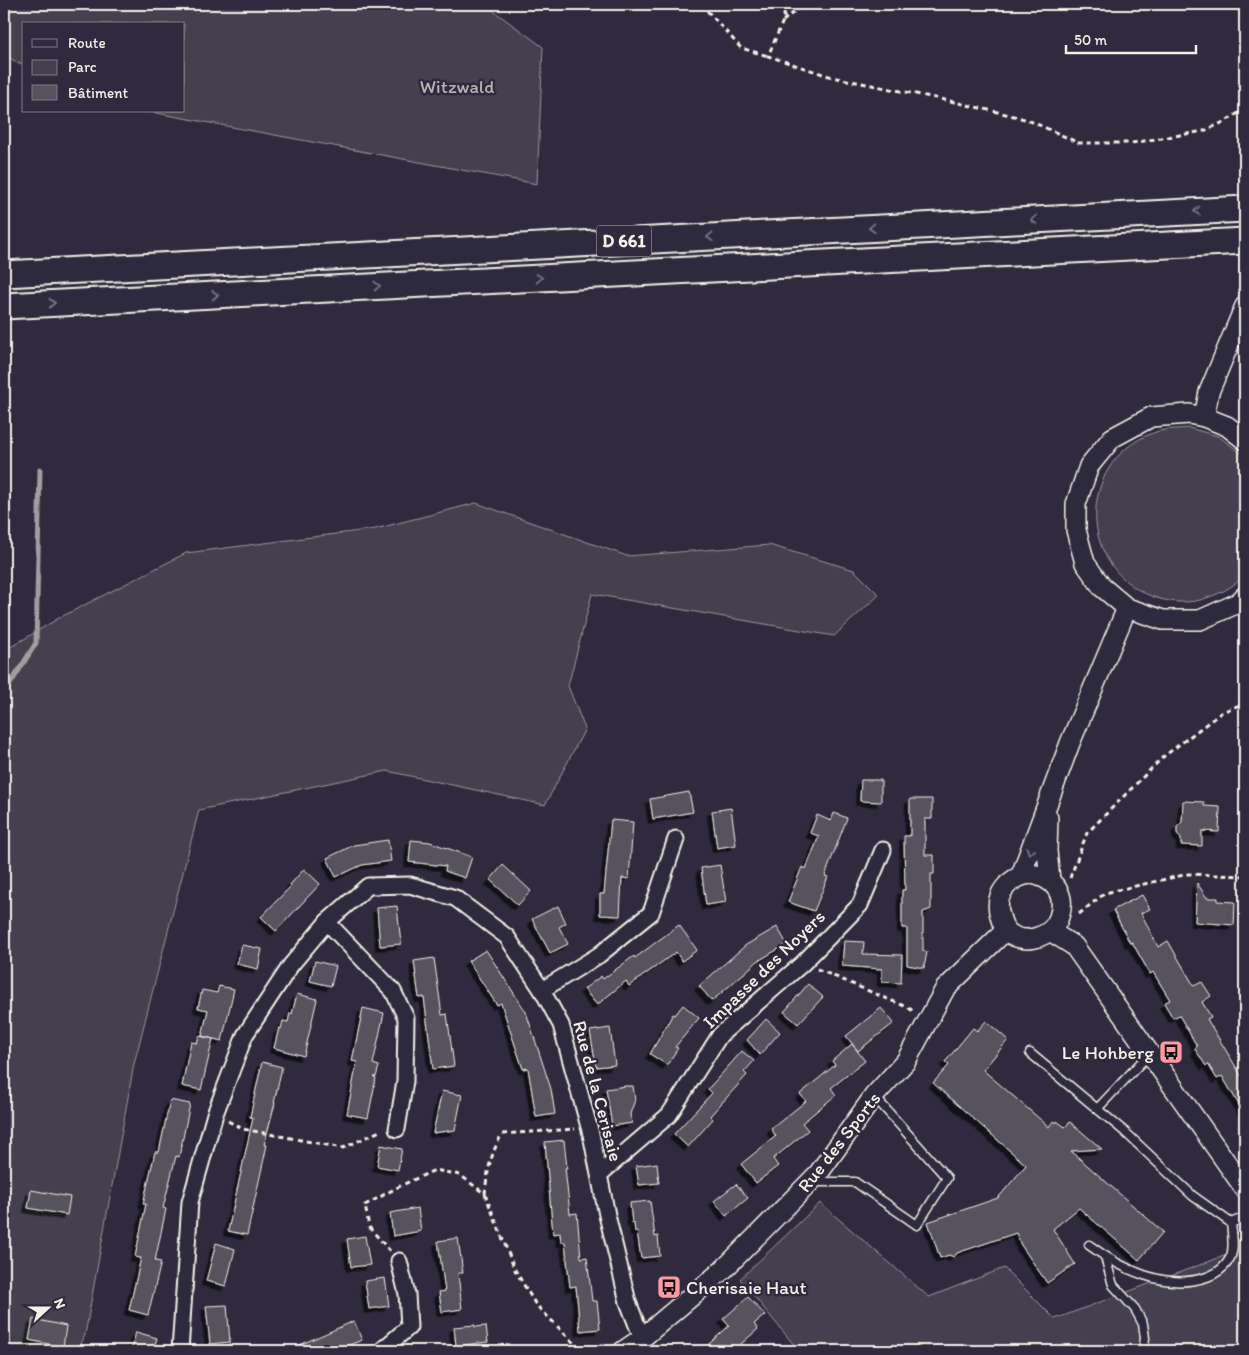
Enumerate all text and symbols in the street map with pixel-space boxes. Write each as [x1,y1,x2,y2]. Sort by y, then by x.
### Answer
legend [22,22,185,112]
scale bar [1066,22,1196,54]
text: 50 m [1074,31,1107,49]
text: Route [68,34,106,52]
text: Parc [68,58,97,76]
park label: Witzwald [420,75,494,98]
text: Bâtiment [68,84,129,102]
one-way arrow [1192,206,1200,217]
one-way arrow [1030,214,1038,225]
one-way arrow [868,223,876,234]
road number: D 661 [596,226,652,256]
one-way arrow [705,231,713,242]
one-way arrow [536,272,544,283]
one-way arrow [373,281,381,292]
one-way arrow [211,289,219,300]
one-way arrow [49,298,57,309]
one-way arrow [1026,846,1036,855]
street label: Impasse des Noyers [698,905,830,1033]
street label: Rue de la Cerisaie [568,1018,628,1164]
bus stop icon: Le Hohberg [1158,1039,1184,1065]
place label: Le Hohberg [1062,1041,1154,1064]
street label: Rue des Sports [793,1087,885,1197]
bus stop icon: Cherisaie Haut [656,1274,682,1300]
place label: Cherisaie Haut [686,1276,807,1299]
north arrow [22,1282,72,1332]
text: N [50,1296,69,1311]

